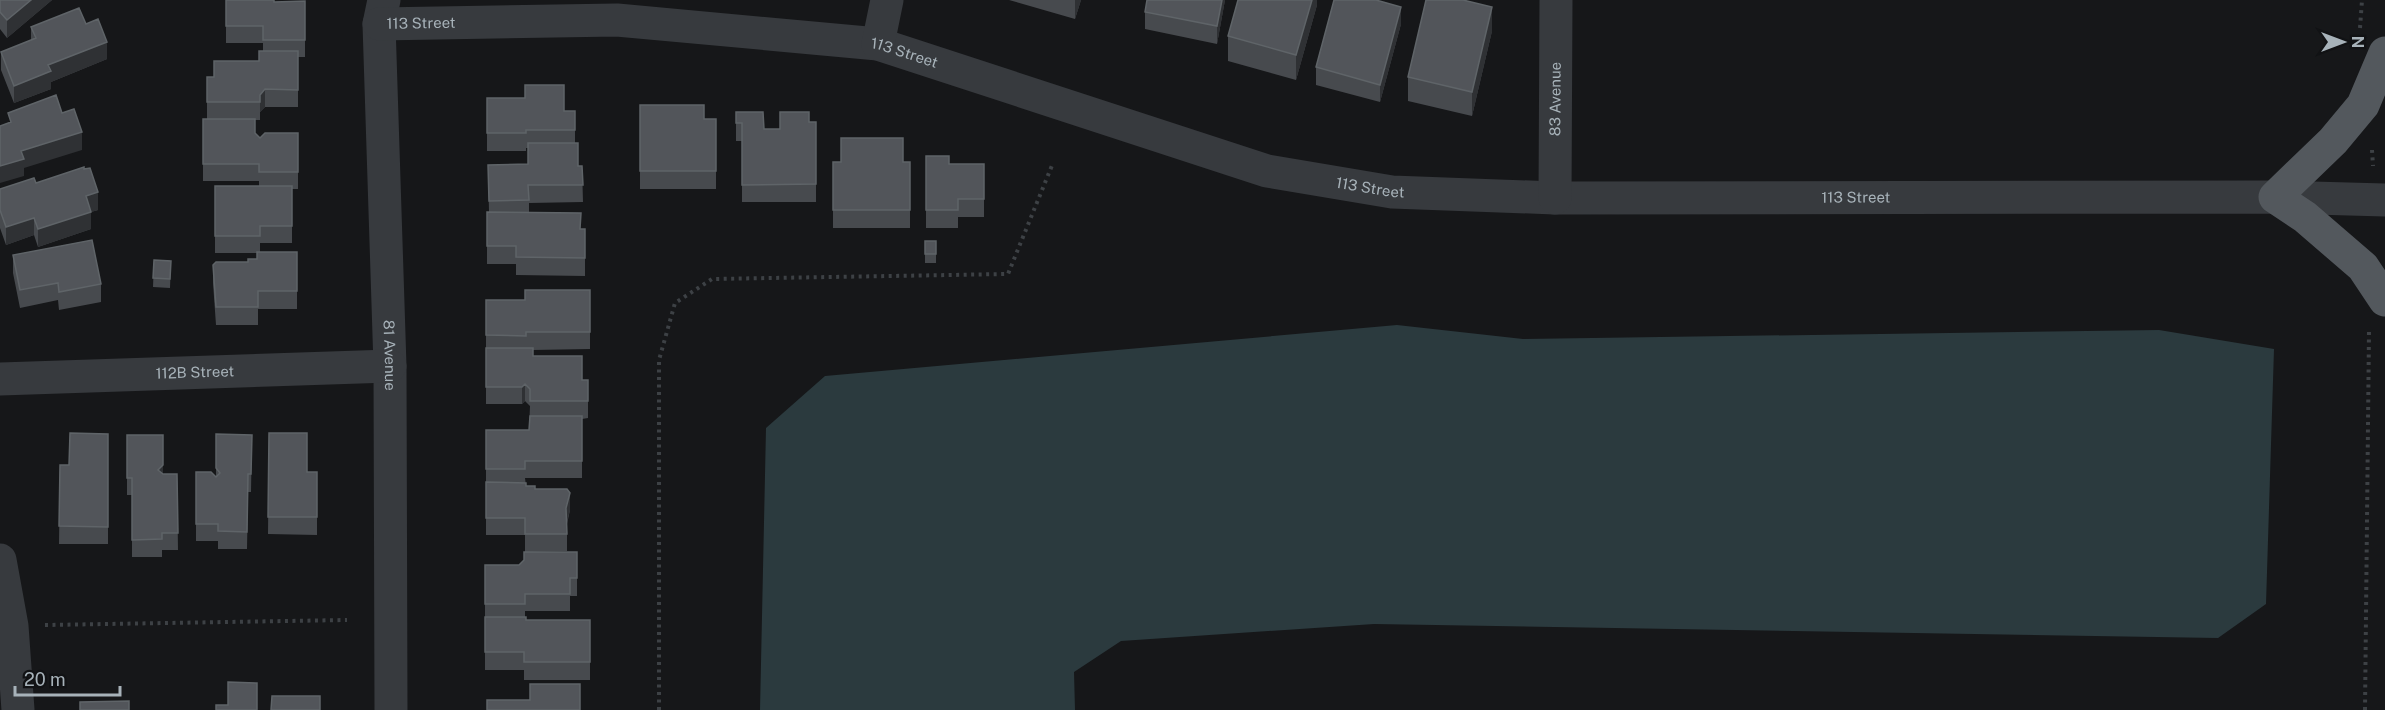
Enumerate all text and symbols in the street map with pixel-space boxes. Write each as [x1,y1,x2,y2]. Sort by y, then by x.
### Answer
north arrow [2313,12,2373,72]
street label: 113 Street [386,14,456,32]
street label: 113 Street [871,34,940,71]
text: N [2348,36,2367,48]
street label: 83 Avenue [1546,62,1564,136]
street label: 113 Street [1335,174,1405,200]
street label: 113 Street [1821,189,1891,206]
street label: 81 Avenue [381,320,399,391]
street label: 112B Street [155,362,235,382]
scale bar [15,659,120,697]
text: 20 m [24,669,66,690]

